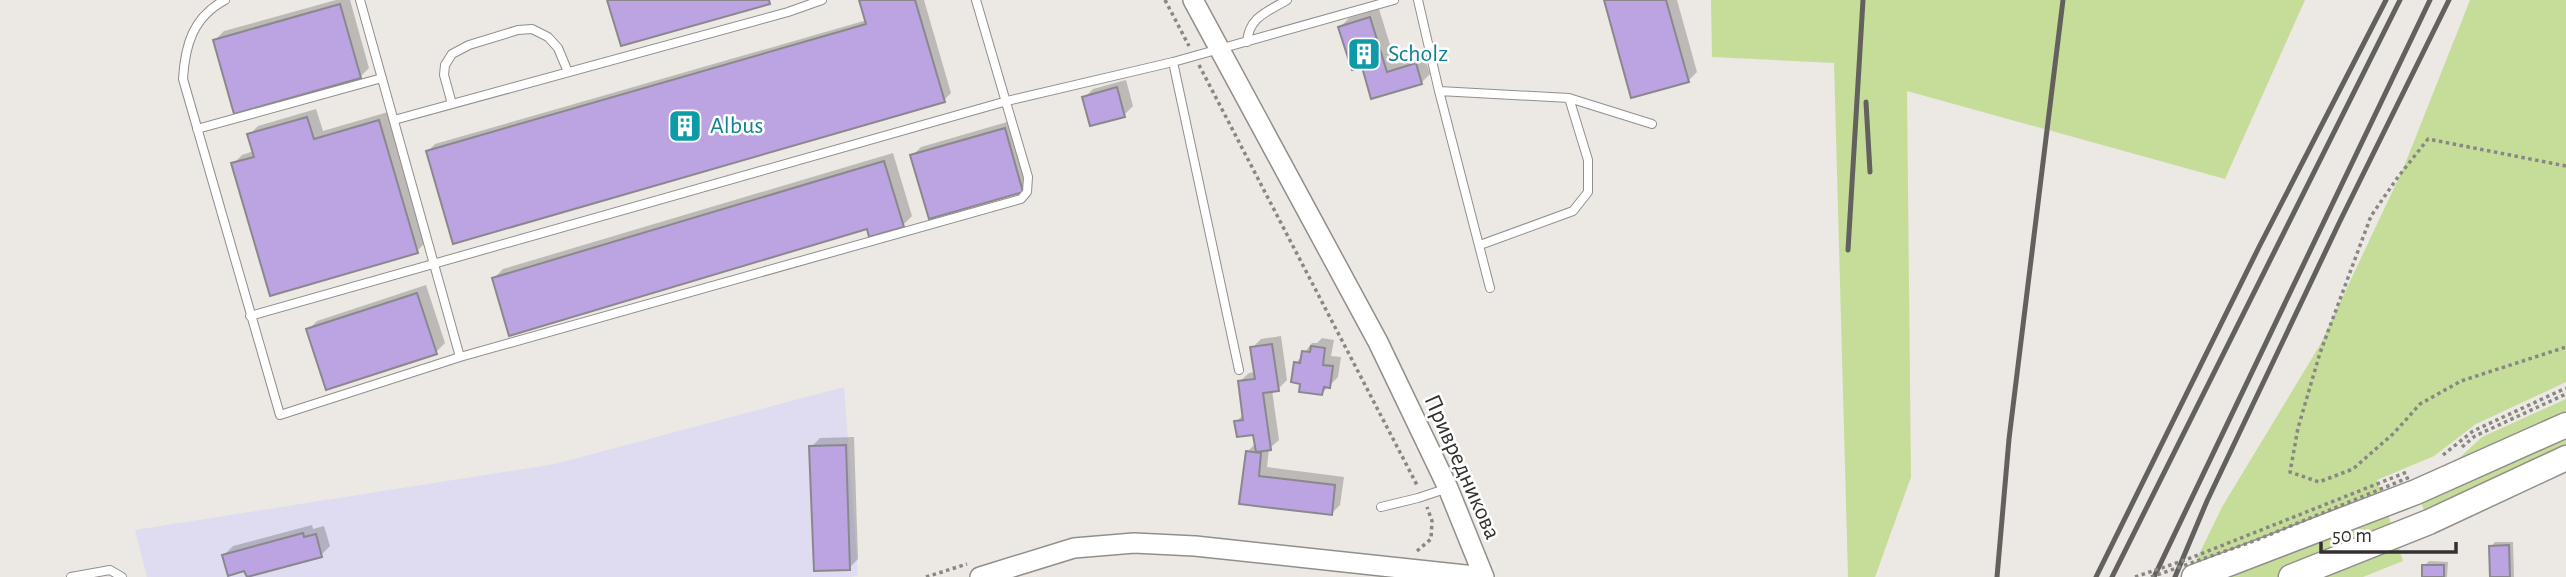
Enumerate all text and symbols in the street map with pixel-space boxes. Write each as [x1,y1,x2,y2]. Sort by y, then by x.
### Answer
building icon: Scholz [1345,35,1383,73]
place label: Scholz [1388,42,1448,66]
building icon: Albus [666,107,704,145]
place label: Albus [710,114,763,138]
street label: Привредникова [1419,391,1505,543]
scale bar [2321,510,2456,554]
text: 50 m [2332,525,2372,546]

